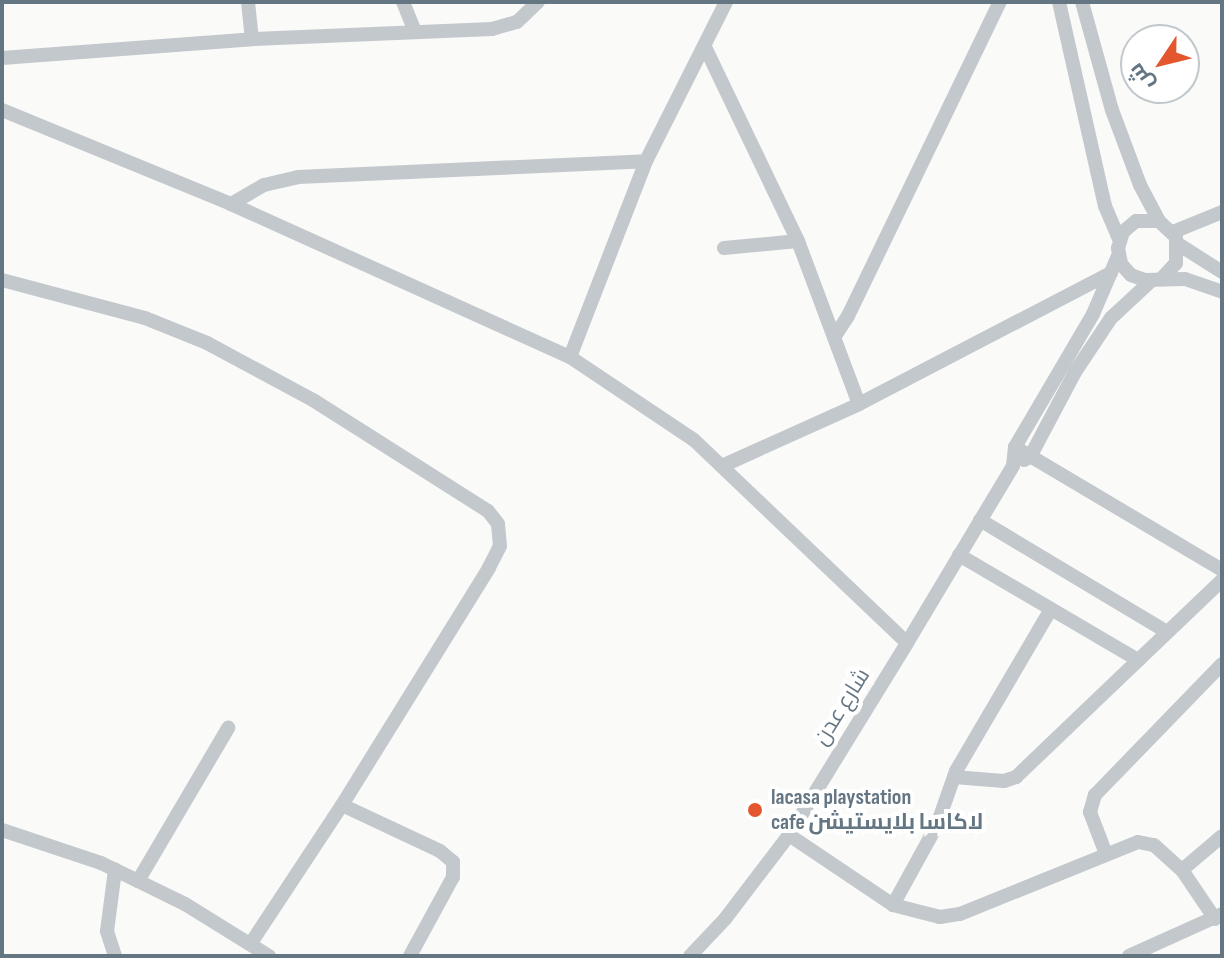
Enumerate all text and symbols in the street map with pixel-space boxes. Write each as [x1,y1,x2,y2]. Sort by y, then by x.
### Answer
north arrow [1120,24,1200,104]
text: ش [1122,58,1161,96]
street label: شارع عدن [808,664,876,750]
place label: lacasa playstation cafe لاكاسا بلايستيشن [771,784,983,836]
marker: lacasa playstation cafe لاكاسا بلايستيشن [746,801,764,819]

